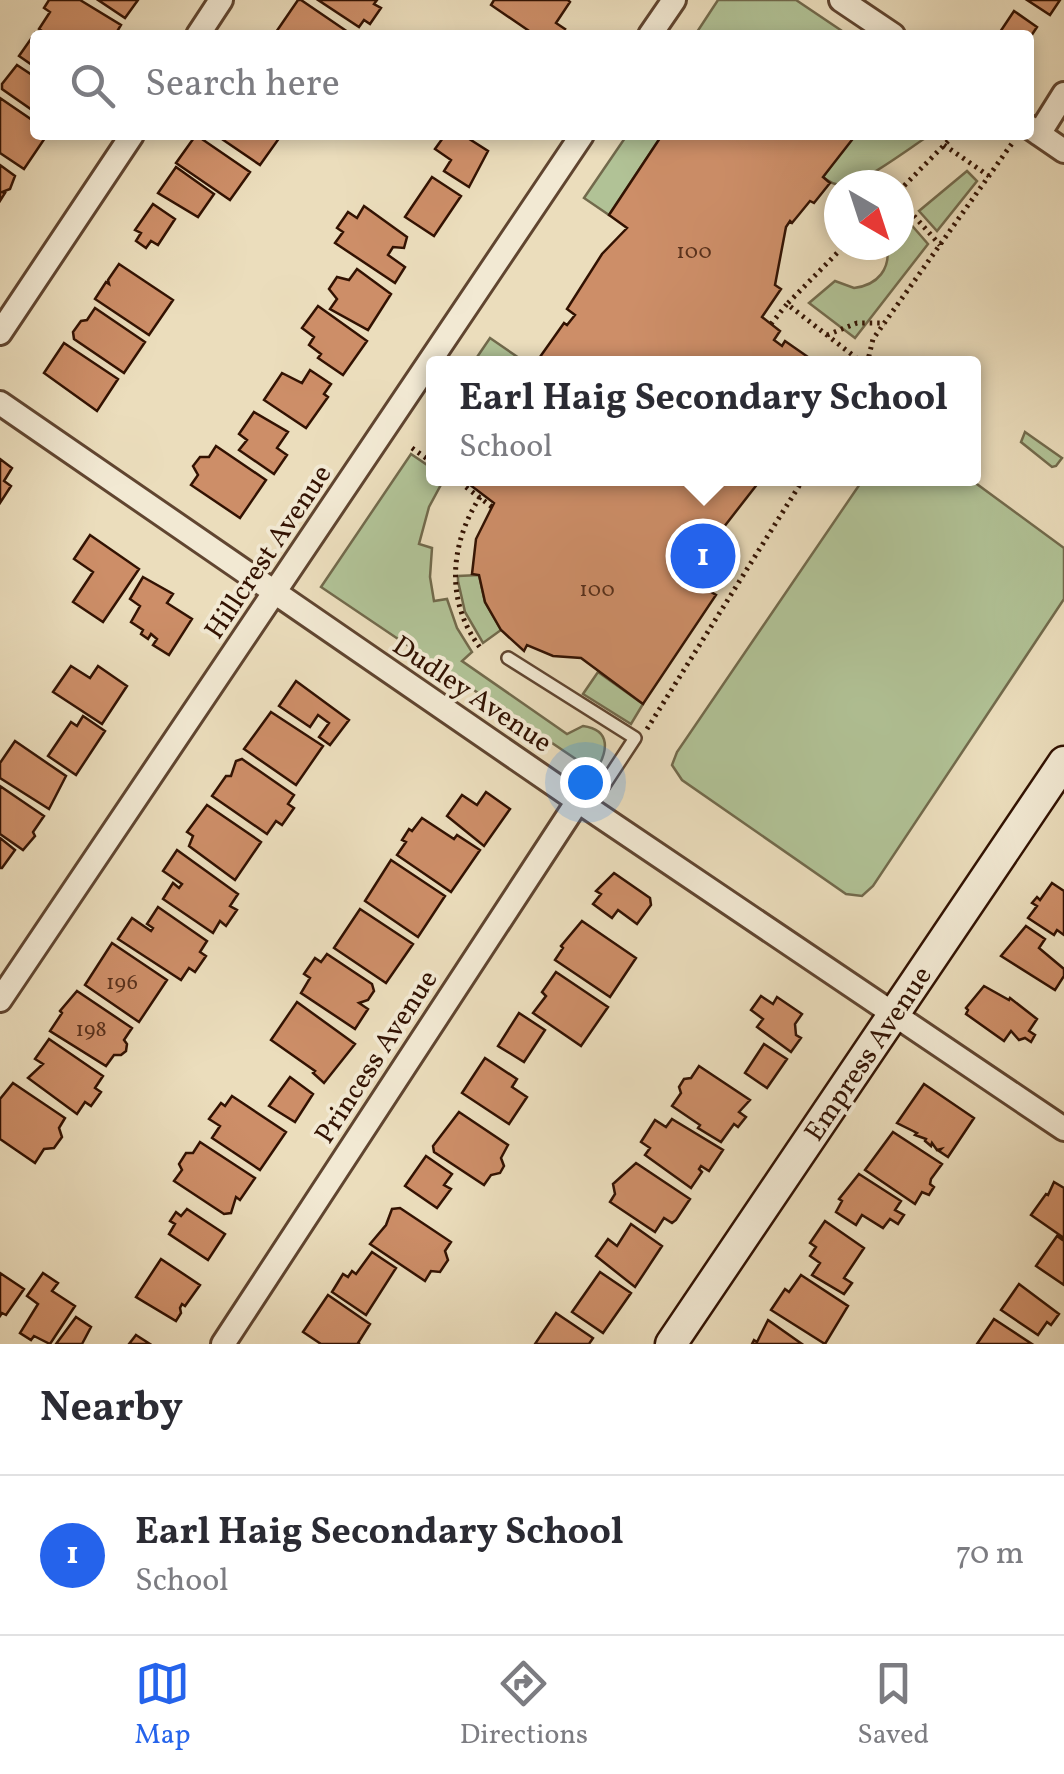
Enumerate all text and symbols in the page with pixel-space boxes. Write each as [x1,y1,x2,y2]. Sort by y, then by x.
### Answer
search box [30,30,1034,140]
icon: search [65,58,120,113]
text: Search here [145,59,340,112]
north arrow [824,170,914,260]
house number: 100 [676,237,712,268]
popup [426,356,981,486]
text: Earl Haig Secondary School [459,373,948,426]
text: School [459,426,553,470]
street label: Hillcrest Avenue [196,457,342,647]
pin: 1 [670,518,736,594]
house number: 100 [579,575,615,606]
street label: Dudley Avenue [384,627,559,763]
your location [560,757,611,808]
street label: Empress Avenue [796,959,942,1150]
street label: Princess Avenue [306,963,448,1152]
house number: 196 [106,968,138,999]
house number: 198 [75,1015,107,1046]
text: Nearby [40,1380,183,1439]
text: Earl Haig Secondary School [135,1507,624,1560]
text: 1 [66,1533,79,1577]
text: 70 m [956,1533,1024,1577]
text: School [135,1560,229,1604]
tab: Map [135,1656,191,1755]
tab: Directions [460,1656,588,1755]
tab: Saved [857,1656,929,1755]

